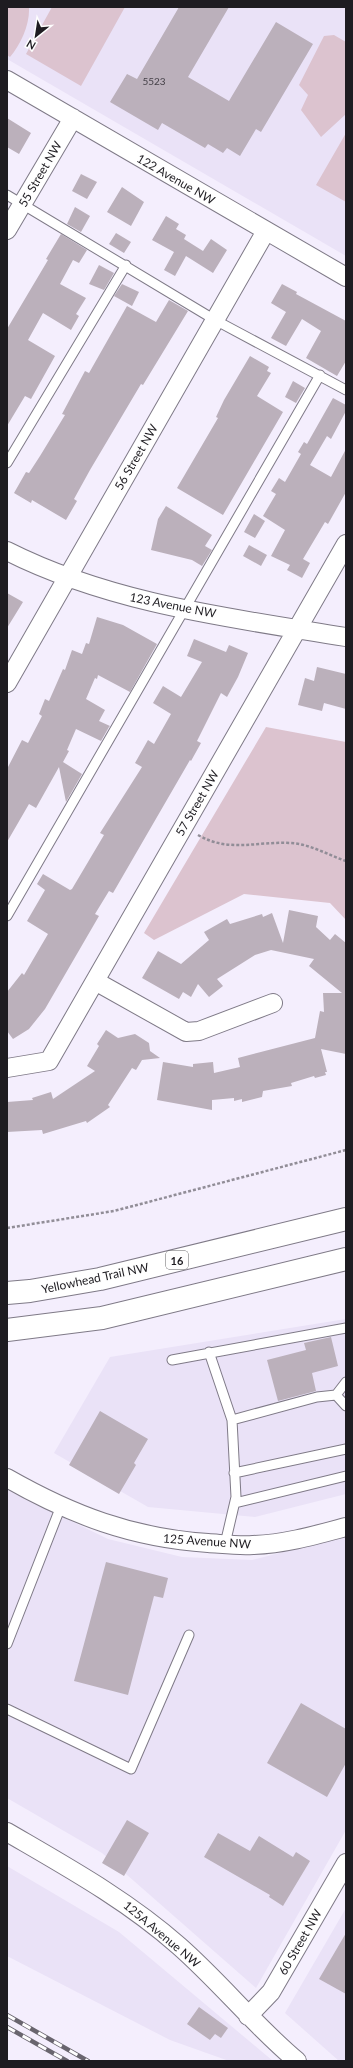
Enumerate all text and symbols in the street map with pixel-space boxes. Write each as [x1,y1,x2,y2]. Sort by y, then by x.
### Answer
north arrow [16,16,56,56]
text: N [24,37,38,53]
house number: 5523 [142,75,166,87]
street label: 55 Street NW [15,138,65,209]
street label: 122 Avenue NW [134,151,218,208]
street label: 56 Street NW [111,421,161,492]
street label: 123 Avenue NW [128,589,218,621]
street label: 57 Street NW [172,767,222,838]
road number: 16 [166,1251,188,1269]
street label: Yellowhead Trail NW [40,1259,150,1297]
street label: 125 Avenue NW [163,1530,252,1552]
street label: 125A Avenue NW [121,1898,204,1971]
street label: 60 Street NW [275,1906,325,1977]

